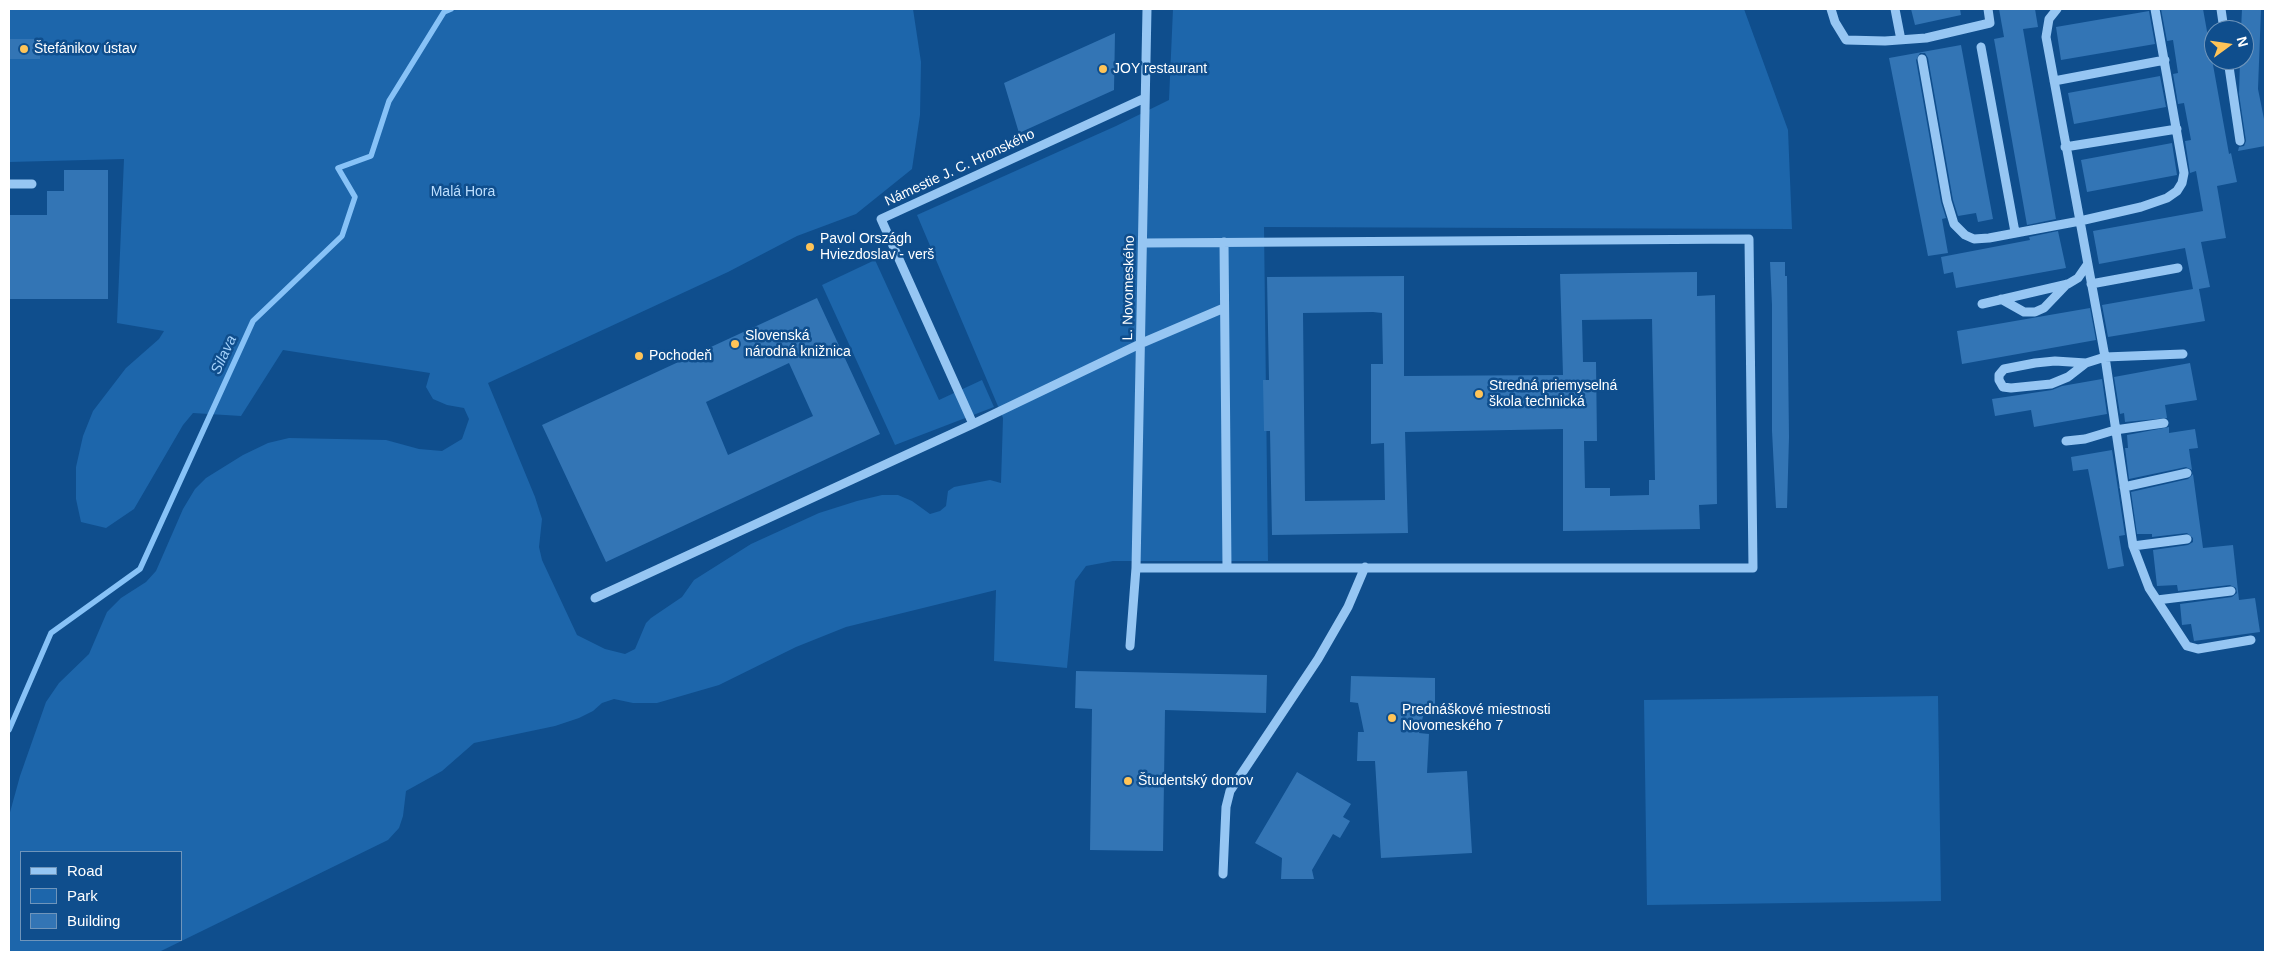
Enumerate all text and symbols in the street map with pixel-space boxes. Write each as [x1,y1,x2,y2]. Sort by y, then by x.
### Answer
north arrow [2204,20,2254,70]
text: N [2234,35,2252,48]
place label: Štefánikov ústav [34,41,137,57]
marker: Štefánikov ústav [18,43,30,55]
place label: JOY restaurant [1113,61,1207,77]
marker: JOY restaurant [1097,63,1109,75]
street label: Námestie J. C. Hronského [882,126,1038,210]
park label: Malá Hora [431,184,495,200]
place label: Pavol Országh Hviezdoslav - verš [820,231,934,264]
street label: L. Novomeského [1120,235,1138,341]
marker: Pavol Országh Hviezdoslav - verš [804,241,816,253]
place label: Slovenská národná knižnica [745,328,851,361]
water label: Silava [207,333,241,377]
marker: Slovenská národná knižnica [729,338,741,350]
place label: Pochodeň [649,348,712,364]
marker: Pochodeň [633,350,645,362]
place label: Stredná priemyselná škola technická [1489,378,1617,411]
marker: Stredná priemyselná škola technická [1473,388,1485,400]
place label: Prednáškové miestnosti Novomeského 7 [1402,702,1551,734]
marker: Prednáškové miestnosti Novomeského 7 [1386,712,1398,724]
place label: Študentský domov [1138,773,1253,789]
marker: Študentský domov [1122,775,1134,787]
legend [20,851,182,941]
text: Road [67,862,103,879]
text: Park [67,887,98,904]
text: Building [67,912,120,929]

